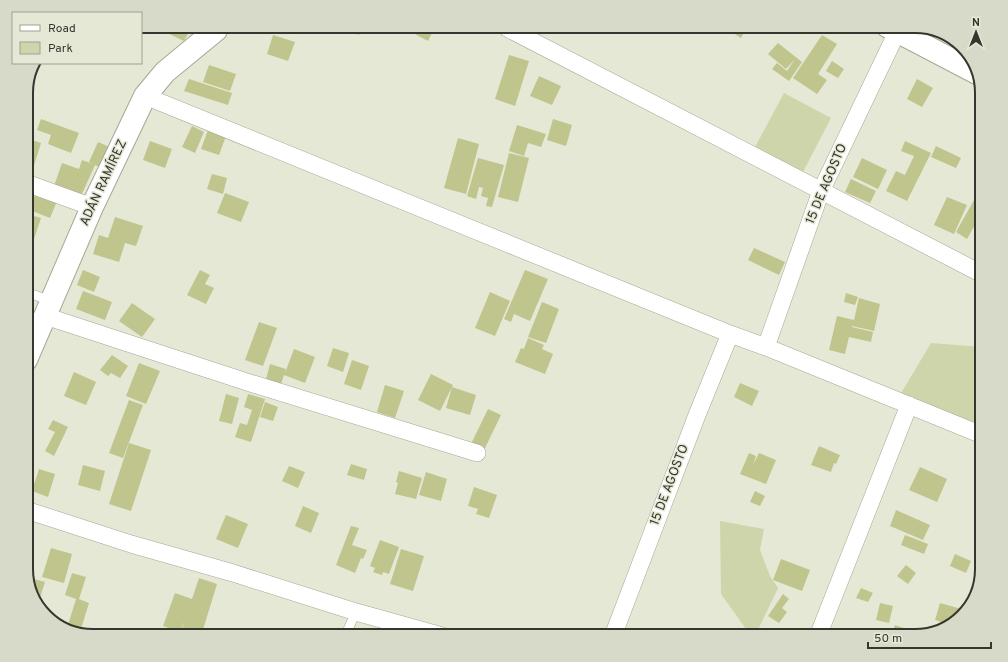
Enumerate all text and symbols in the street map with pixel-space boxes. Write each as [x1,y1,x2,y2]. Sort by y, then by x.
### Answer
legend [12,12,142,64]
north arrow [956,12,996,52]
text: N [972,16,980,30]
text: Road [48,21,76,37]
text: Park [48,41,73,57]
street label: ADÁN RAMÍREZ [75,136,131,229]
street label: 15 DE AGOSTO [803,141,851,227]
street label: 15 DE AGOSTO [647,442,693,528]
scale bar [868,624,991,650]
text: 50 m [874,631,902,647]

